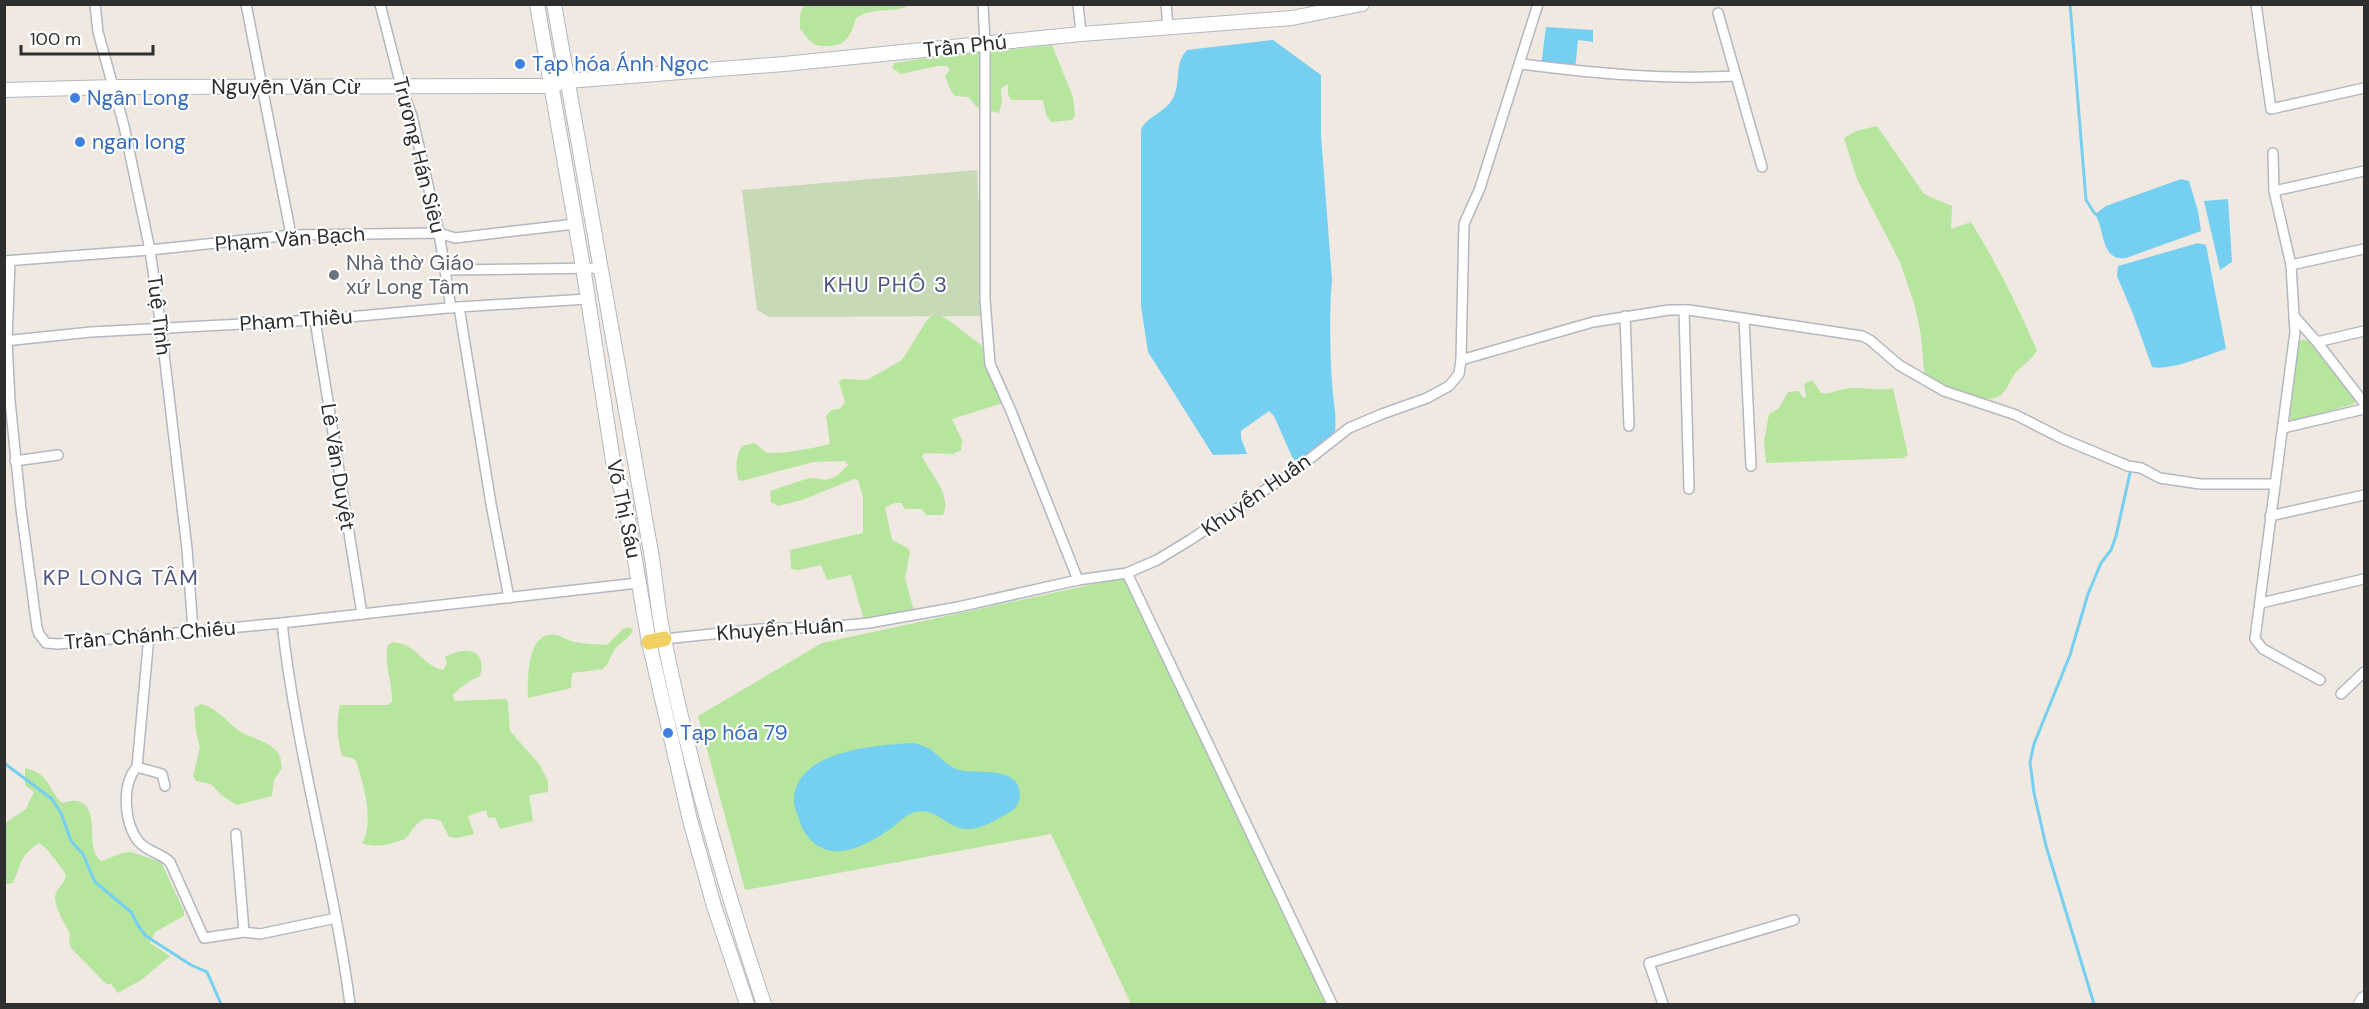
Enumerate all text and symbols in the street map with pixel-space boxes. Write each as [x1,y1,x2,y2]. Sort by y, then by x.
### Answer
scale bar [21,18,153,56]
text: 100 m [30,27,81,51]
street label: Trần Phú [922,28,1008,64]
place label: Tạp hóa Ánh Ngọc [532,50,709,78]
marker: Tạp hóa Ánh Ngọc [513,57,527,71]
street label: Nguyễn Văn Cừ [211,73,361,101]
street label: Trương Hán Siêu [386,74,452,236]
place label: Ngân Long [87,84,189,112]
marker: Ngân Long [68,91,82,105]
place label: ngan long [92,128,186,156]
marker: ngan long [73,135,87,149]
street label: Phạm Văn Bạch [214,220,366,258]
place label: Nhà thờ Giáo xứ Long Tâm [346,249,474,301]
marker: Nhà thờ Giáo xứ Long Tâm [327,268,341,282]
district label: KHU PHỐ 3 [823,270,949,299]
street label: Tuệ Tĩnh [140,273,178,357]
street label: Phạm Thiều [239,302,353,338]
street label: Lê Văn Duyệt [314,402,362,532]
street label: Khuyển Huấn [1196,447,1316,543]
street label: Võ Thị Sáu [600,457,648,561]
district label: KP LONG TÂM [43,563,199,592]
street label: Khuyển Huấn [716,611,844,647]
street label: Trần Chánh Chiếu [63,614,237,656]
place label: Tạp hóa 79 [680,719,788,747]
marker: Tạp hóa 79 [661,726,675,740]

